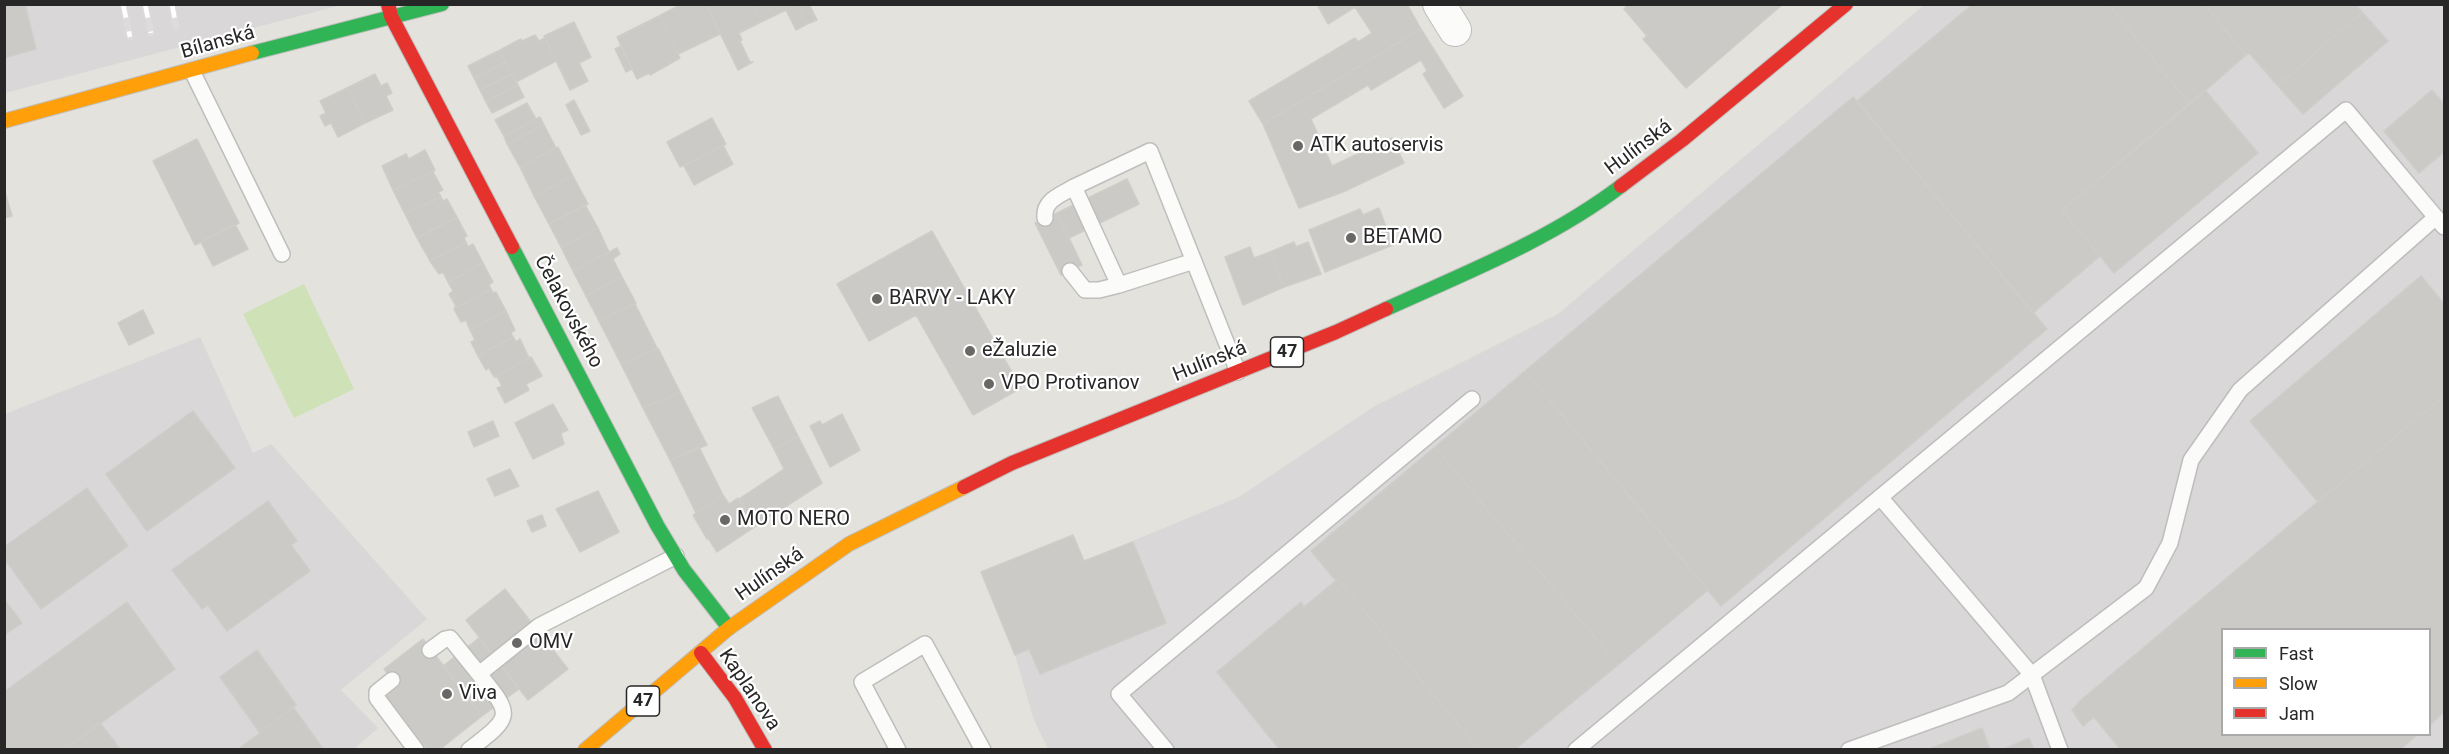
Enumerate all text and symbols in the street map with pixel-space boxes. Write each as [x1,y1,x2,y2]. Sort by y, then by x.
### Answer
street label: Bílanská [178,21,258,65]
street label: Hulínská [1601,115,1677,181]
place label: ATK autoservis [1310,134,1444,158]
marker: ATK autoservis [1291,139,1305,153]
place label: BETAMO [1363,226,1442,250]
marker: BETAMO [1344,231,1358,245]
street label: Čelakovského [528,252,608,372]
place label: BARVY - LAKY [889,287,1015,311]
marker: BARVY - LAKY [870,292,884,306]
street label: Hulínská [1170,336,1250,388]
road number: 47 [1270,337,1304,367]
place label: eŽaluzie [982,339,1057,363]
marker: eŽaluzie [963,344,977,358]
place label: VPO Protivanov [1001,372,1139,396]
marker: VPO Protivanov [982,377,996,391]
place label: MOTO NERO [737,508,850,532]
marker: MOTO NERO [718,513,732,527]
street label: Hulínská [731,543,809,607]
legend [2221,628,2431,736]
place label: OMV [529,631,573,655]
marker: OMV [510,636,524,650]
text: Fast [2279,643,2314,664]
street label: Kaplanova [713,645,785,735]
text: Slow [2279,673,2318,694]
place label: Viva [459,682,497,706]
road number: 47 [626,686,660,716]
marker: Viva [440,687,454,701]
text: Jam [2279,703,2315,724]

